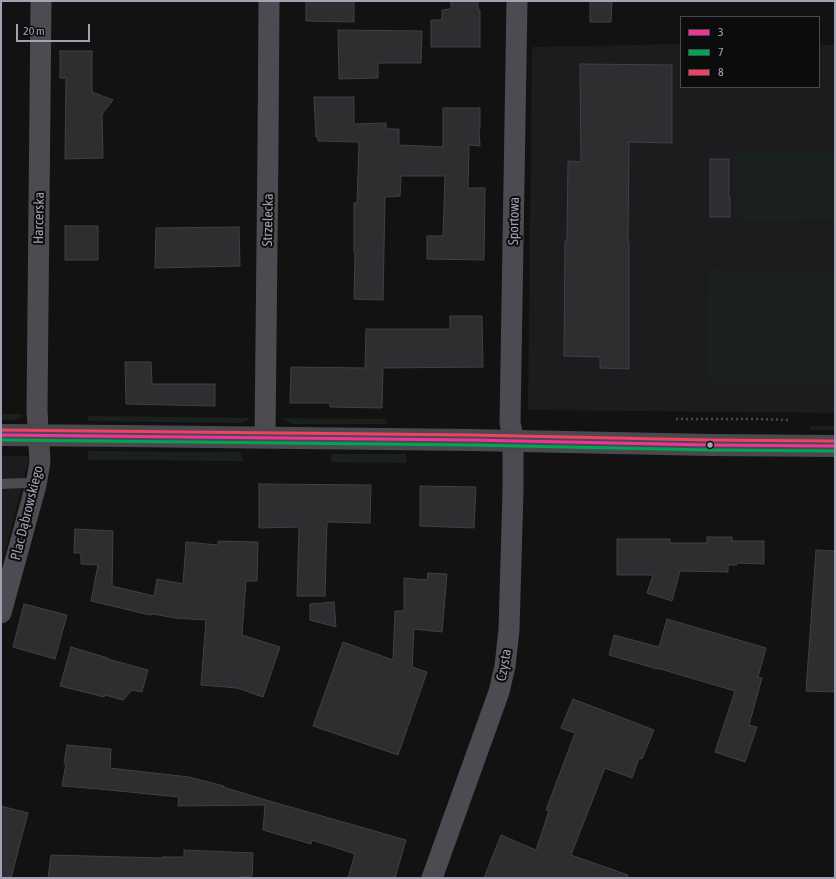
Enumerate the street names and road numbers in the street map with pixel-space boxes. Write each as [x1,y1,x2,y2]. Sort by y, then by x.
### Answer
street label: Harcerska [30,192,48,244]
street label: Strzelecka [259,193,277,247]
street label: Sportowa [505,197,523,245]
street label: Plac Dąbrowskiego [7,464,47,562]
street label: Czysta [493,647,515,683]

